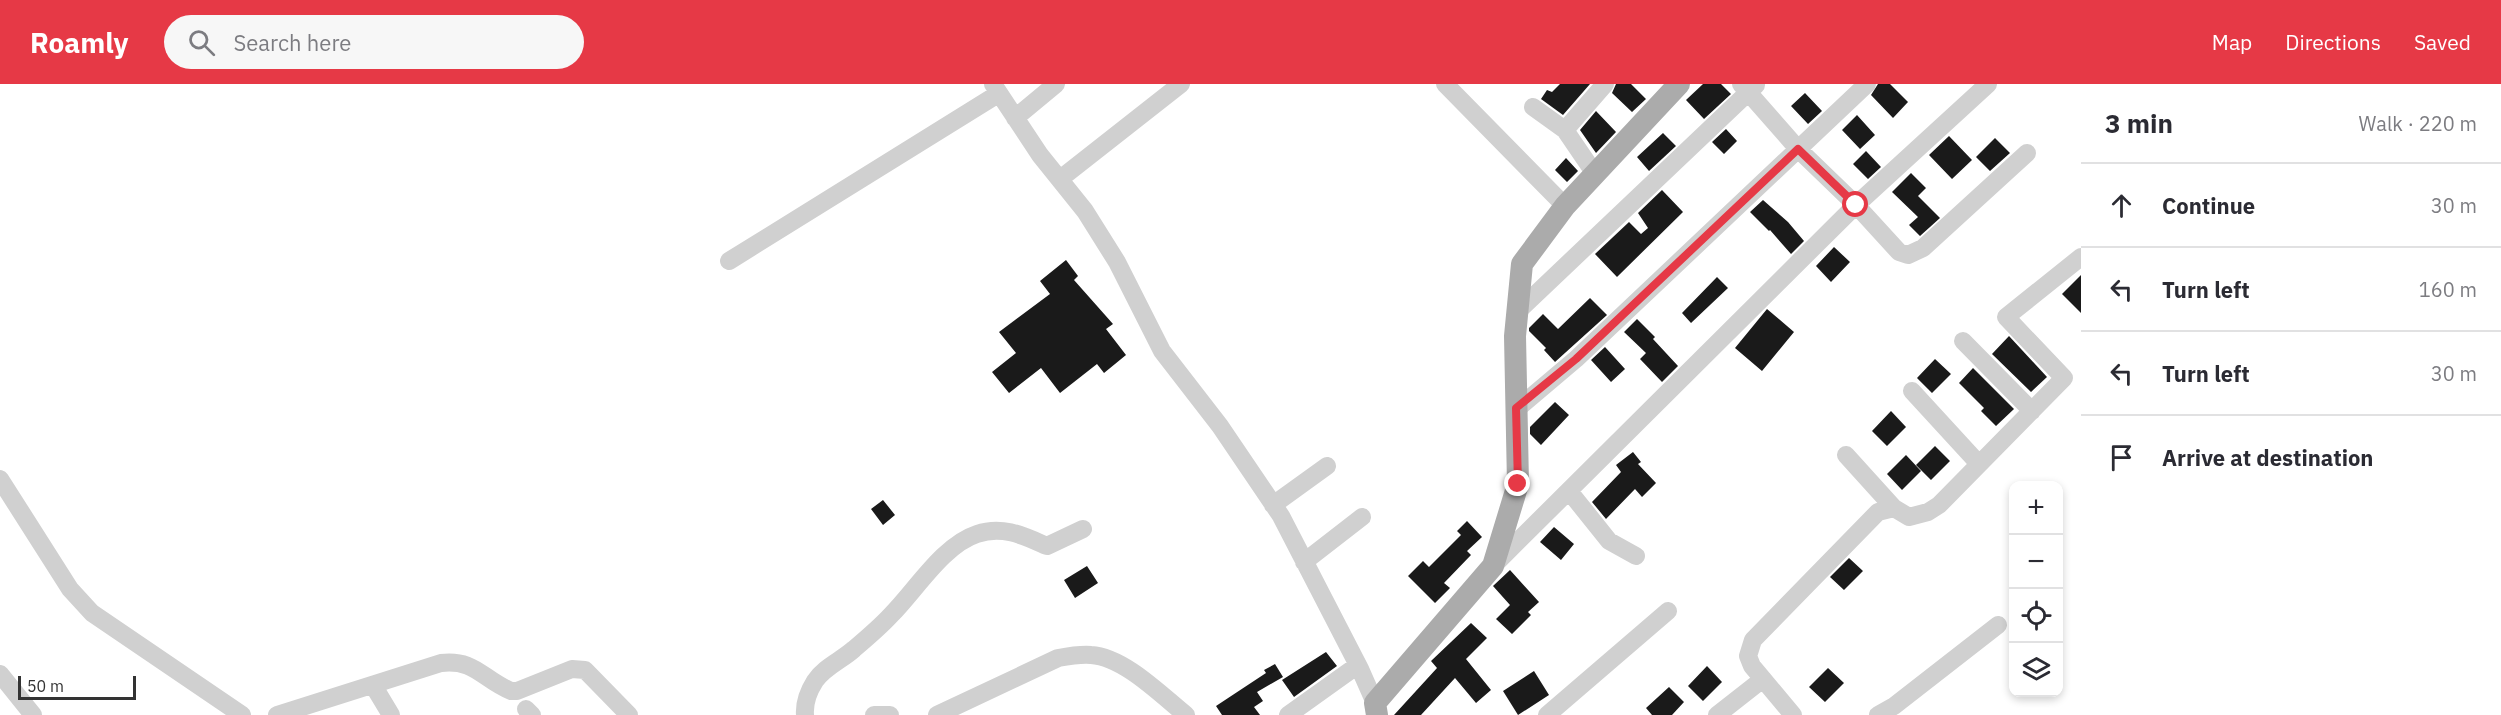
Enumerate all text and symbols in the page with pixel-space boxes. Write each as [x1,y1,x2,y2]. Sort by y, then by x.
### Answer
search box [164,15,584,69]
text: Roamly [30,24,128,61]
icon: search [185,26,218,59]
text: Search here [233,28,351,57]
text: Map [2212,28,2252,56]
text: Directions [2285,28,2381,56]
text: Saved [2414,28,2471,56]
text: 3 min [2105,106,2173,140]
text: Walk · 220 m [2359,110,2477,137]
icon: ahead [2105,189,2138,222]
route start [1842,191,1868,217]
text: Continue [2162,191,2255,220]
text: 30 m [2431,192,2477,219]
icon: left [2105,273,2138,306]
text: Turn left [2162,275,2250,304]
text: 160 m [2419,276,2477,303]
icon: left [2105,357,2138,390]
text: Turn left [2162,359,2250,388]
text: 30 m [2431,360,2477,387]
icon: arrive [2105,441,2138,474]
text: Arrive at destination [2162,443,2373,472]
route end [1504,470,1530,496]
map controls [2009,481,2063,697]
button: + [2009,481,2063,535]
button: − [2009,535,2063,589]
button: locate [2009,589,2063,643]
button: layers [2009,643,2063,697]
scale bar [18,673,136,700]
text: 50 m [27,676,64,696]

